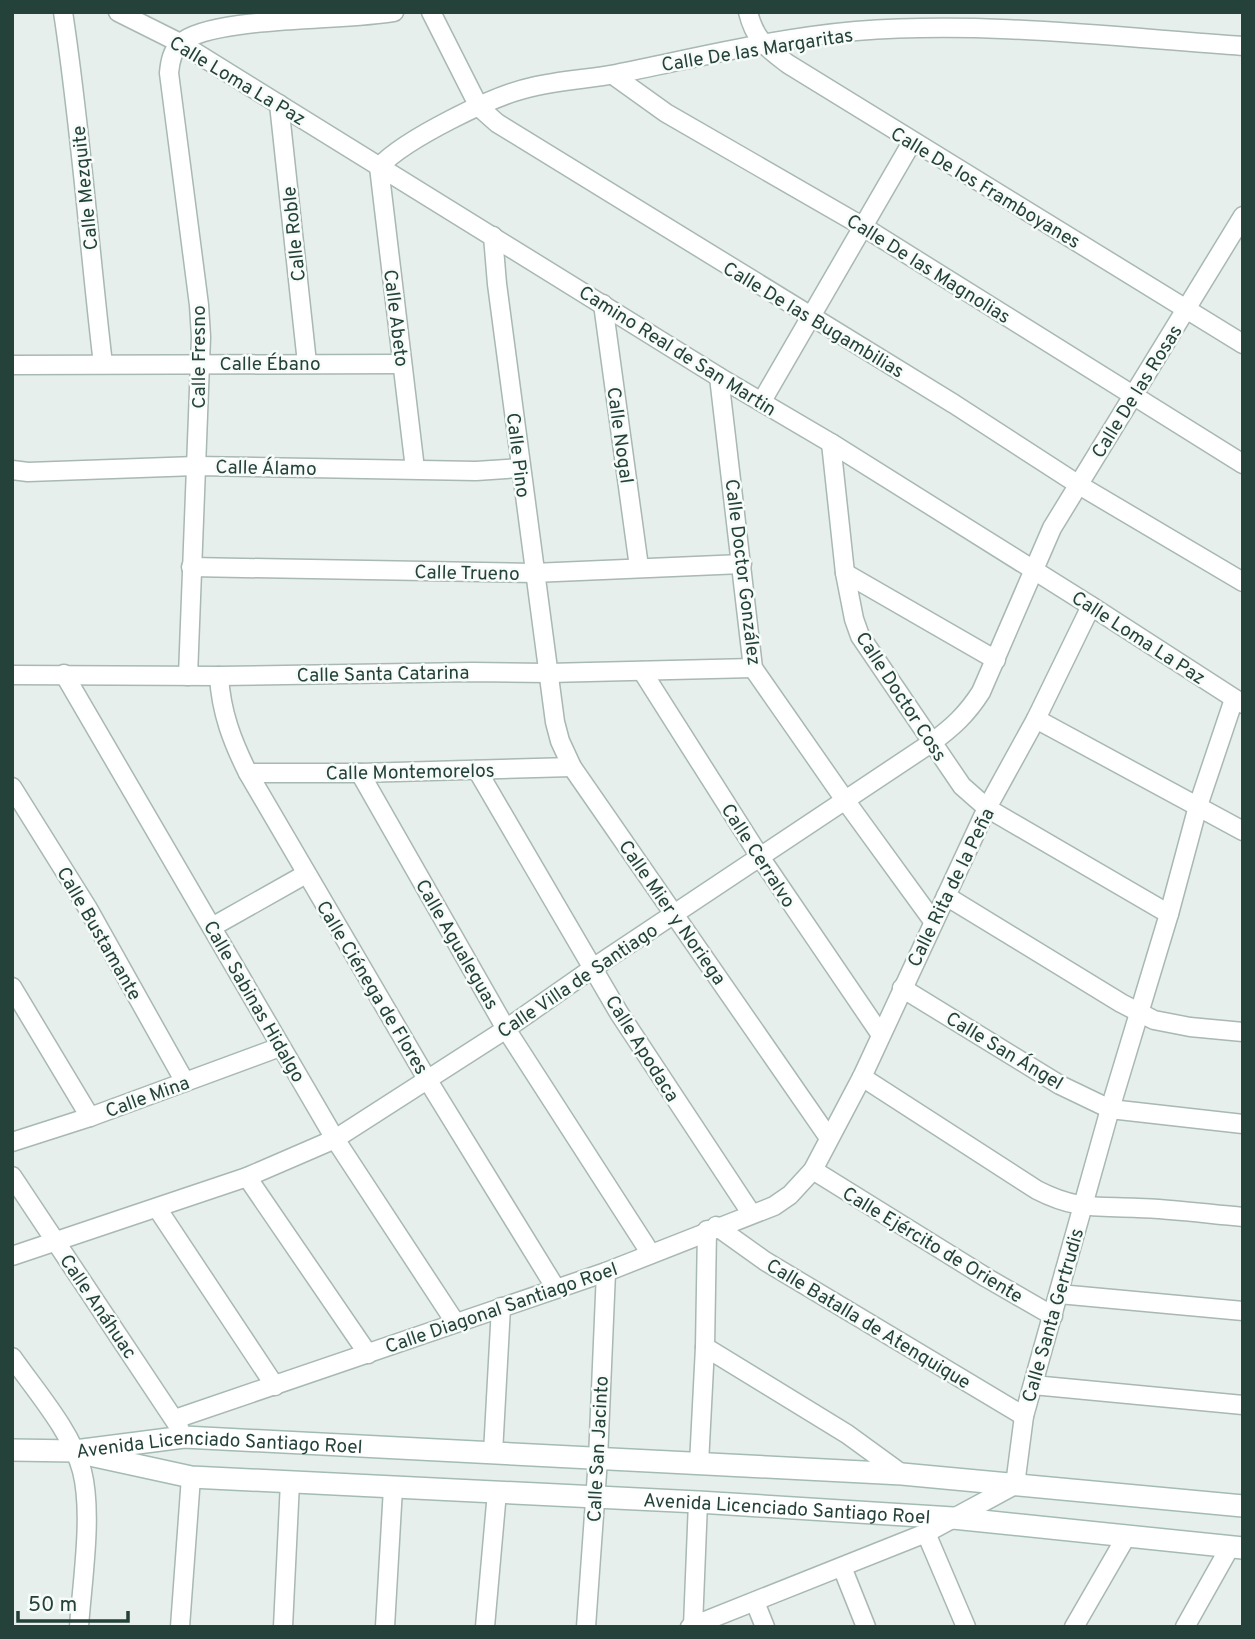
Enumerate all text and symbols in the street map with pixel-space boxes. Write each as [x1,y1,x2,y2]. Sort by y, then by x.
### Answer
street label: Calle De las Margaritas [660,24,855,78]
street label: Calle Loma La Paz [164,32,310,132]
street label: Calle De los Framboyanes [886,123,1084,255]
street label: Calle Mezquite [68,124,104,251]
street label: Calle Roble [278,185,312,283]
street label: Calle De las Magnolias [842,209,1014,330]
street label: Calle De las Bugambilias [718,257,908,384]
street label: Calle Abeto [377,268,413,368]
street label: Camino Real de San Martin [574,281,780,422]
street label: Calle Fresno [188,305,212,409]
street label: Calle De las Rosas [1087,321,1188,463]
street label: Calle Ébano [219,352,321,377]
street label: Calle Nogal [600,386,638,485]
street label: Calle Pino [500,411,534,499]
street label: Calle Álamo [215,455,317,482]
street label: Calle Doctor González [719,478,765,667]
street label: Calle Trueno [414,561,520,587]
street label: Calle Loma La Paz [1066,586,1209,691]
street label: Calle Doctor Coss [849,628,951,766]
street label: Calle Santa Catarina [297,661,470,689]
street label: Calle Montemorelos [325,760,495,786]
street label: Calle Cerralvo [715,800,800,913]
street label: Calle Rita de la Peña [903,805,1001,971]
street label: Calle Mier y Noriega [612,836,730,990]
street label: Calle Bustamante [50,863,146,1005]
street label: Calle Agualeguas [409,876,503,1014]
street label: Calle Ciénega de Flores [310,897,433,1079]
street label: Calle Sabinas Hidalgo [197,917,309,1087]
street label: Calle Villa de Santiago [493,919,663,1044]
street label: Calle Apodaca [599,991,684,1107]
street label: Calle San Ángel [941,1006,1068,1096]
street label: Calle Mina [102,1072,193,1124]
street label: Calle Ejército de Oriente [837,1182,1027,1309]
street label: Calle Santa Gertrudis [1018,1226,1090,1405]
street label: Calle Anáhuac [54,1250,141,1364]
street label: Calle Batalla de Atenquique [761,1254,974,1395]
street label: Calle Diagonal Santiago Roel [382,1258,621,1360]
street label: Calle San Jacinto [583,1375,615,1523]
street label: Avenida Licenciado Santiago Roel [75,1427,363,1465]
street label: Avenida Licenciado Santiago Roel [643,1489,931,1531]
scale bar [18,1580,128,1624]
text: 50 m [28,1592,77,1619]

